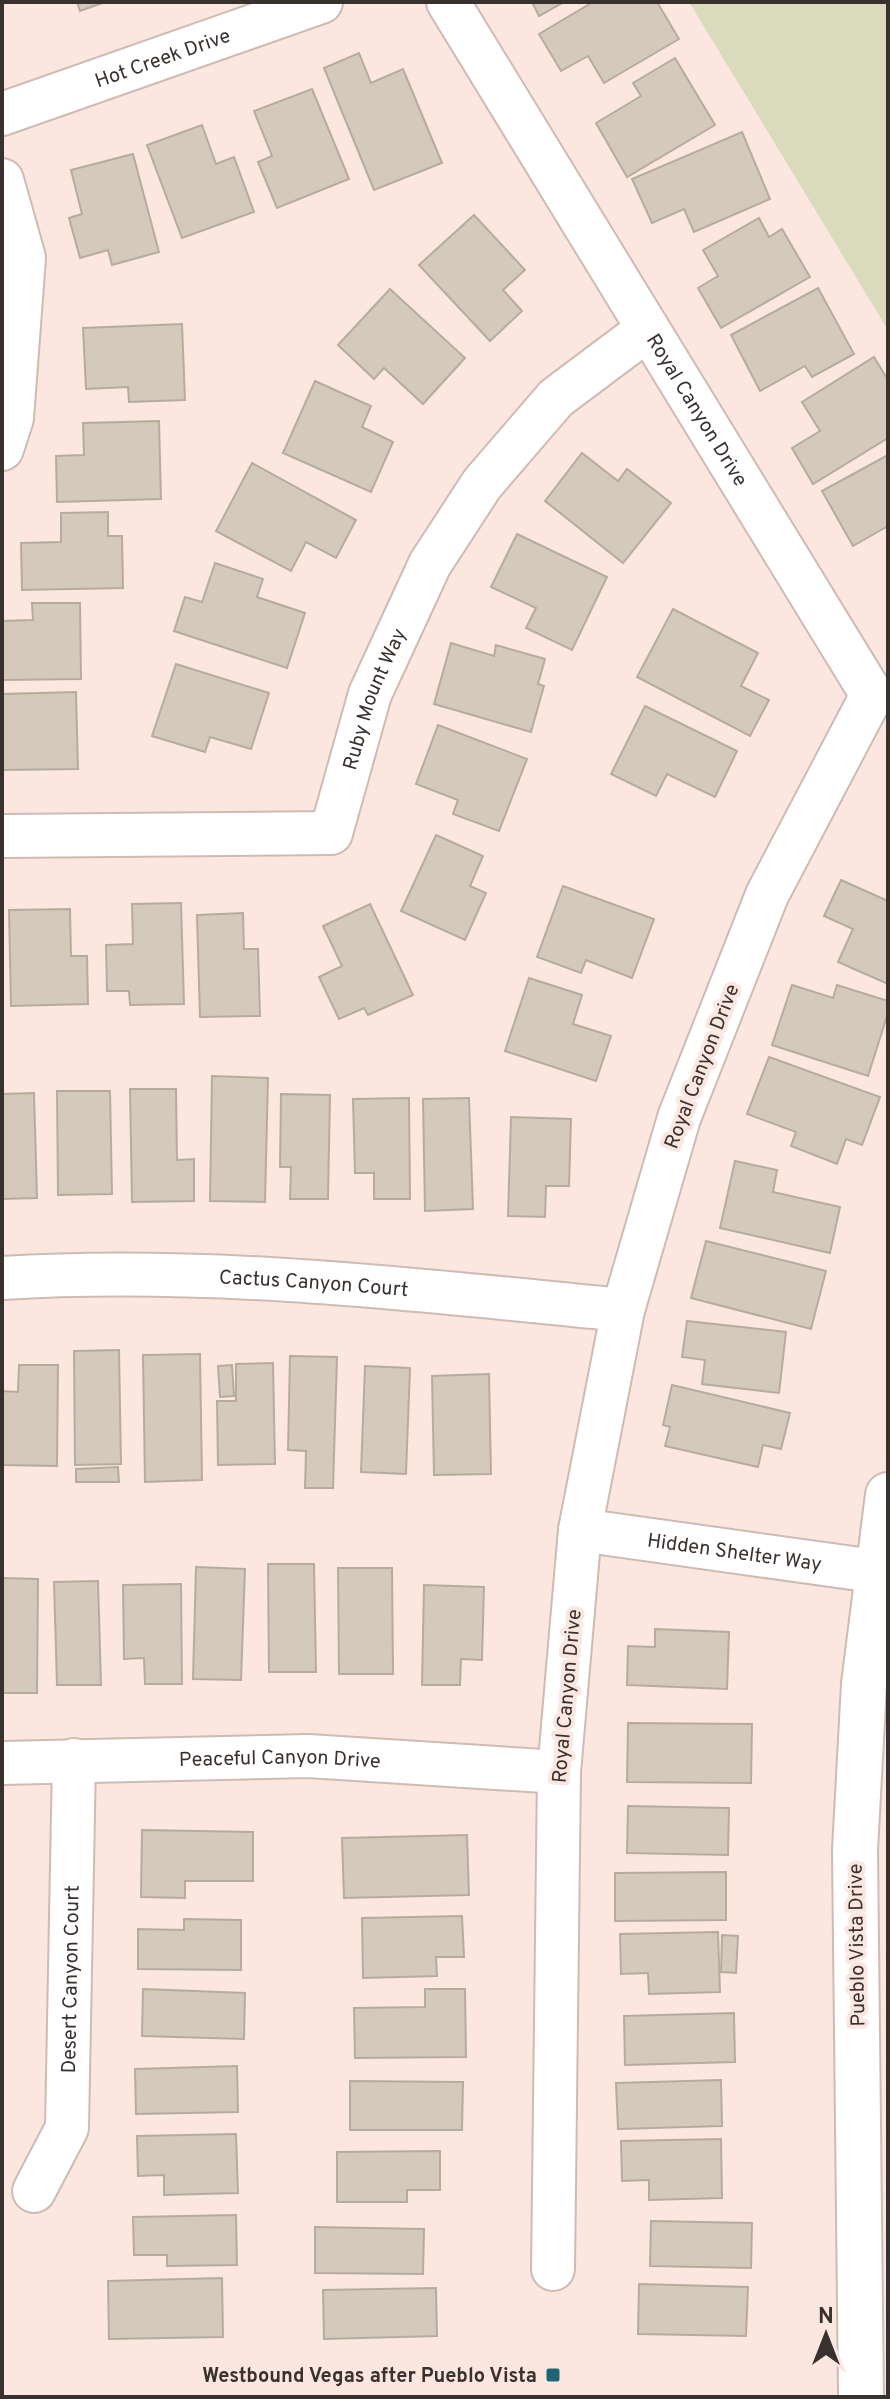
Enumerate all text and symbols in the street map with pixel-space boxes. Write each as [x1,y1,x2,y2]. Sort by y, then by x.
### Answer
street label: Hot Creek Drive [92,24,234,95]
street label: Royal Canyon Drive [639,330,752,492]
street label: Ruby Mount Way [338,625,414,773]
street label: Royal Canyon Drive [659,981,746,1153]
street label: Cactus Canyon Court [218,1265,409,1304]
street label: Hidden Shelter Way [645,1529,823,1579]
street label: Royal Canyon Drive [547,1608,589,1784]
street label: Peaceful Canyon Drive [179,1745,381,1776]
street label: Pueblo Vista Drive [844,1863,872,2027]
street label: Desert Canyon Court [57,1885,87,2074]
north arrow [786,2295,866,2375]
text: N [818,2304,834,2331]
place label: Westbound Vegas after Pueblo Vista [202,2364,537,2390]
marker: Westbound Vegas after Pueblo Vista [544,2366,562,2384]

